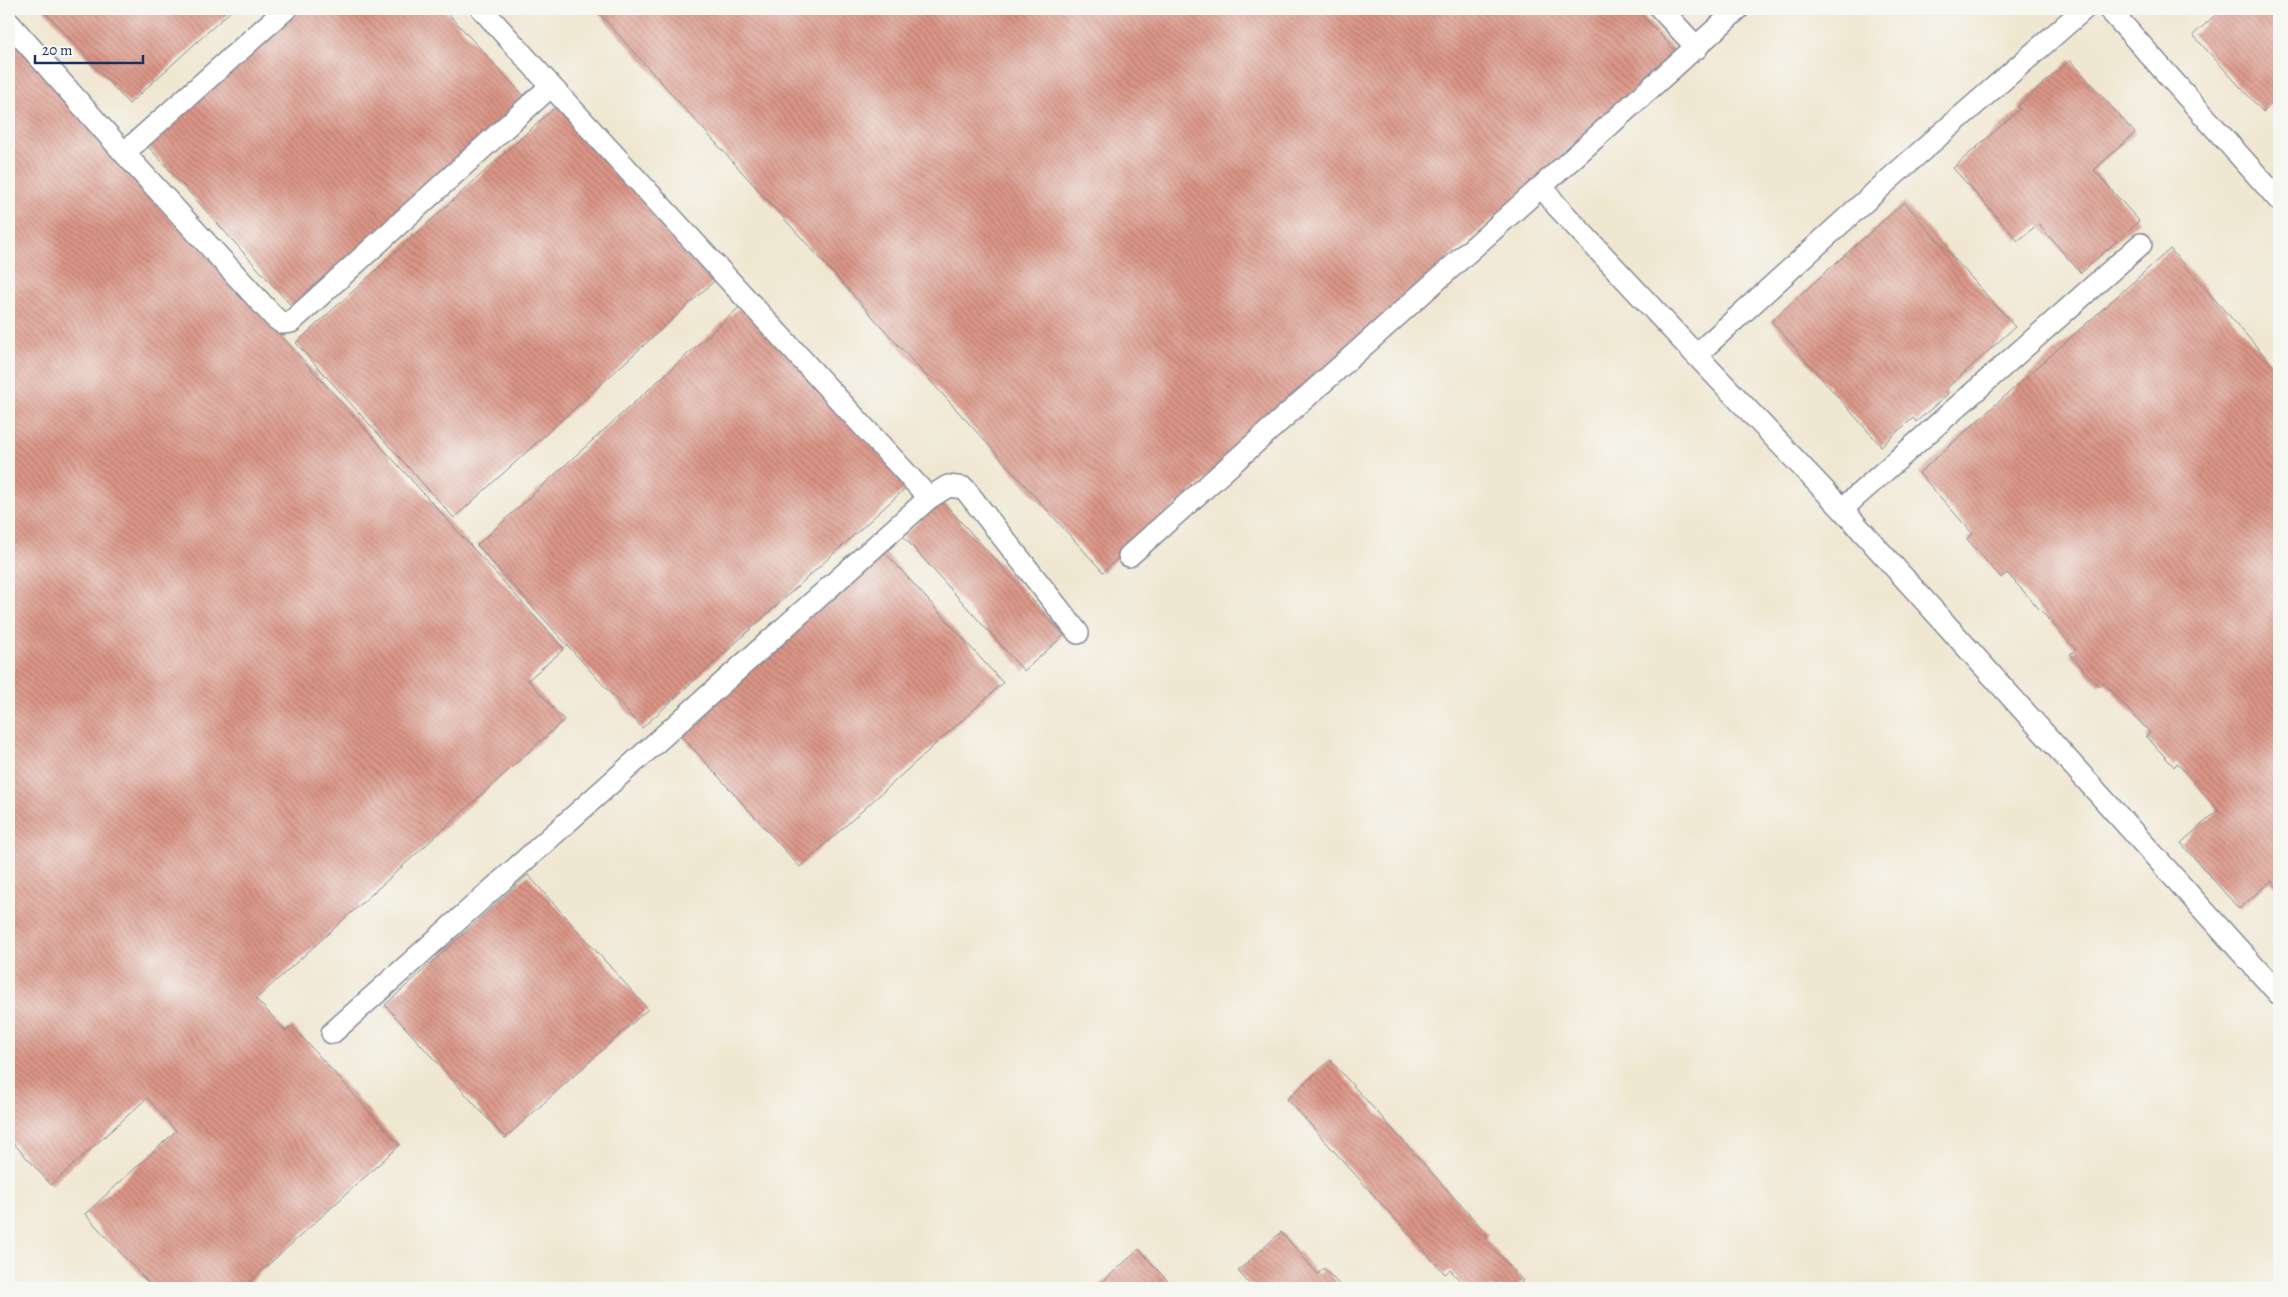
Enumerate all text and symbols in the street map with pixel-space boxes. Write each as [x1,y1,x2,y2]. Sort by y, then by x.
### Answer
scale bar [35,32,142,64]
text: 20 m [42,40,73,60]

